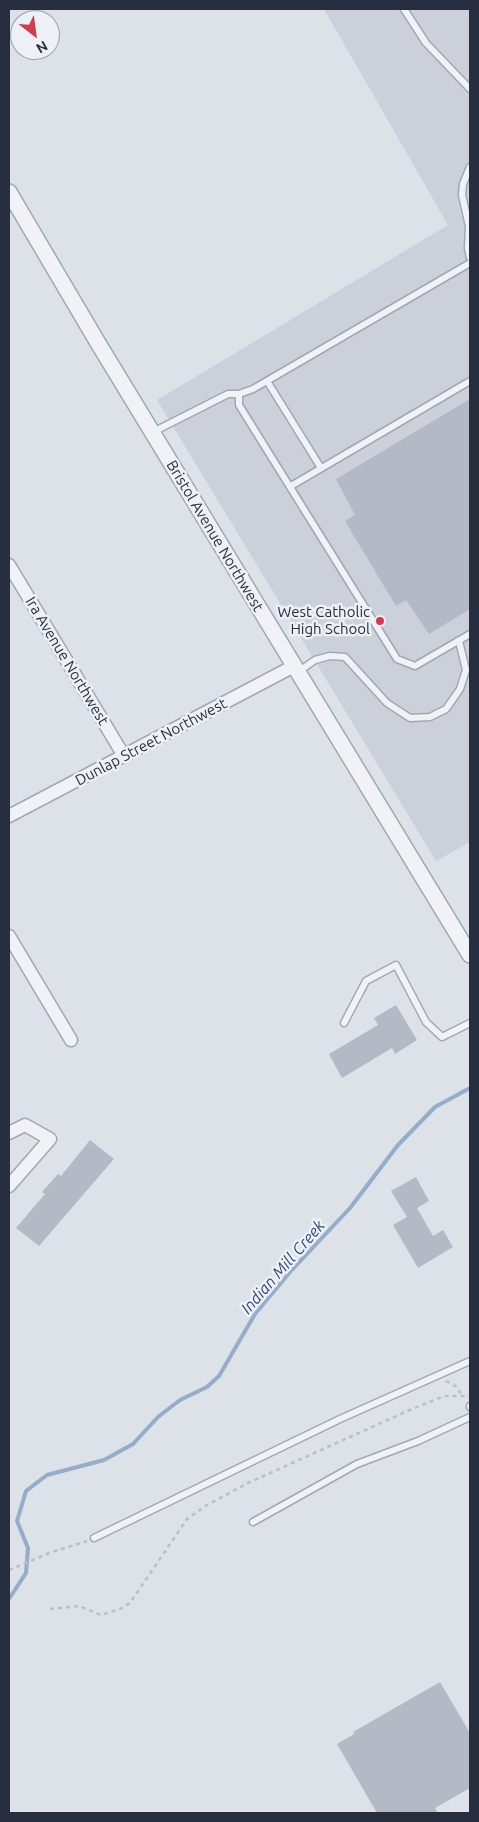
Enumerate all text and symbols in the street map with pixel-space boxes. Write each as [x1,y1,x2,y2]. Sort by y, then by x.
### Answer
north arrow [10,10,60,60]
text: N [33,38,51,57]
street label: Bristol Avenue Northwest [163,457,267,615]
street label: Ira Avenue Northwest [22,594,112,728]
place label: West Catholic High School [278,603,370,638]
marker: West Catholic High School [374,615,386,627]
street label: Dunlap Street Northwest [72,694,230,790]
water label: Indian Mill Creek [237,1216,329,1318]

